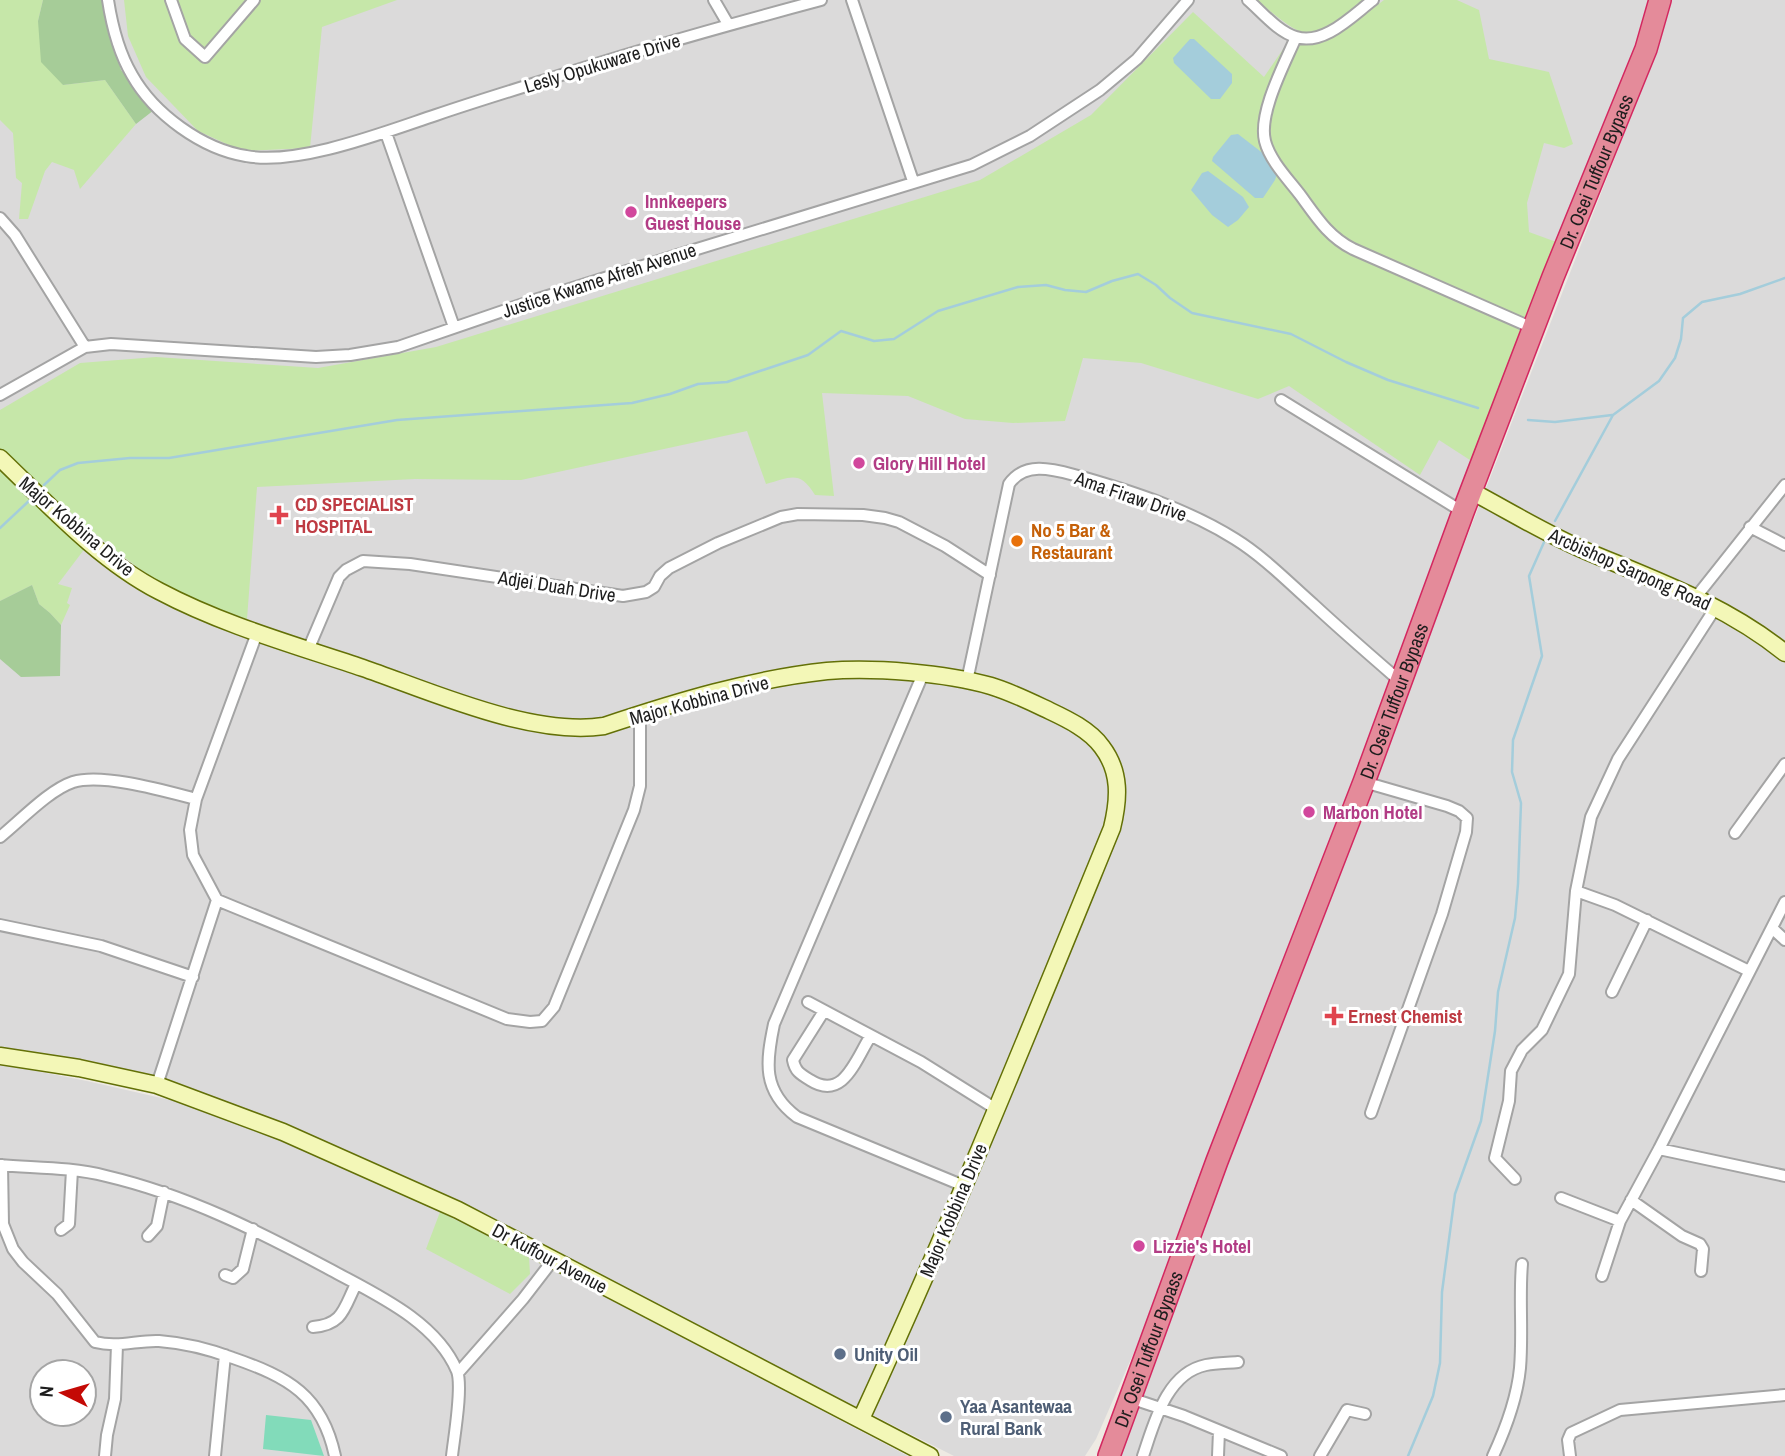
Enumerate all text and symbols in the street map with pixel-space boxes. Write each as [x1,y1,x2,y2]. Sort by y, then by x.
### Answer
street label: Lesly Opukuware Drive [521,27,683,99]
street label: Dr. Osei Tuffour Bypass [1553,90,1639,252]
place label: Innkeepers Guest House [645,188,741,236]
marker: Innkeepers Guest House [623,204,639,220]
street label: Justice Kwame Afreh Avenue [499,236,699,324]
place label: Glory Hill Hotel [873,450,986,476]
marker: Glory Hill Hotel [851,455,867,471]
street label: Ama Firaw Drive [1071,464,1190,527]
street label: Major Kobbina Drive [14,470,140,582]
place label: CD SPECIALIST HOSPITAL [295,491,414,539]
marker: CD SPECIALIST HOSPITAL [269,505,289,525]
place label: No 5 Bar & Restaurant [1031,517,1112,565]
street label: Arcbishop Sarpong Road [1544,521,1715,616]
marker: No 5 Bar & Restaurant [1009,533,1025,549]
street label: Adjei Duah Drive [495,564,618,608]
street label: Dr. Osei Tuffour Bypass [1353,619,1434,783]
street label: Major Kobbina Drive [627,669,771,731]
place label: Marbon Hotel [1323,799,1423,825]
marker: Marbon Hotel [1301,804,1317,820]
place label: Ernest Chemist [1348,1003,1462,1029]
marker: Ernest Chemist [1326,1008,1342,1024]
street label: Major Kobbina Drive [913,1139,993,1281]
street label: Dr Kuffour Avenue [488,1217,612,1299]
place label: Lizzie's Hotel [1153,1233,1251,1259]
marker: Lizzie's Hotel [1131,1238,1147,1254]
street label: Dr. Osei Tuffour Bypass [1108,1267,1189,1431]
place label: Unity Oil [854,1341,918,1367]
marker: Unity Oil [832,1346,848,1362]
north arrow [28,1358,98,1428]
text: N [33,1385,60,1398]
place label: Yaa Asantewaa Rural Bank [960,1393,1072,1441]
marker: Yaa Asantewaa Rural Bank [938,1409,954,1425]

